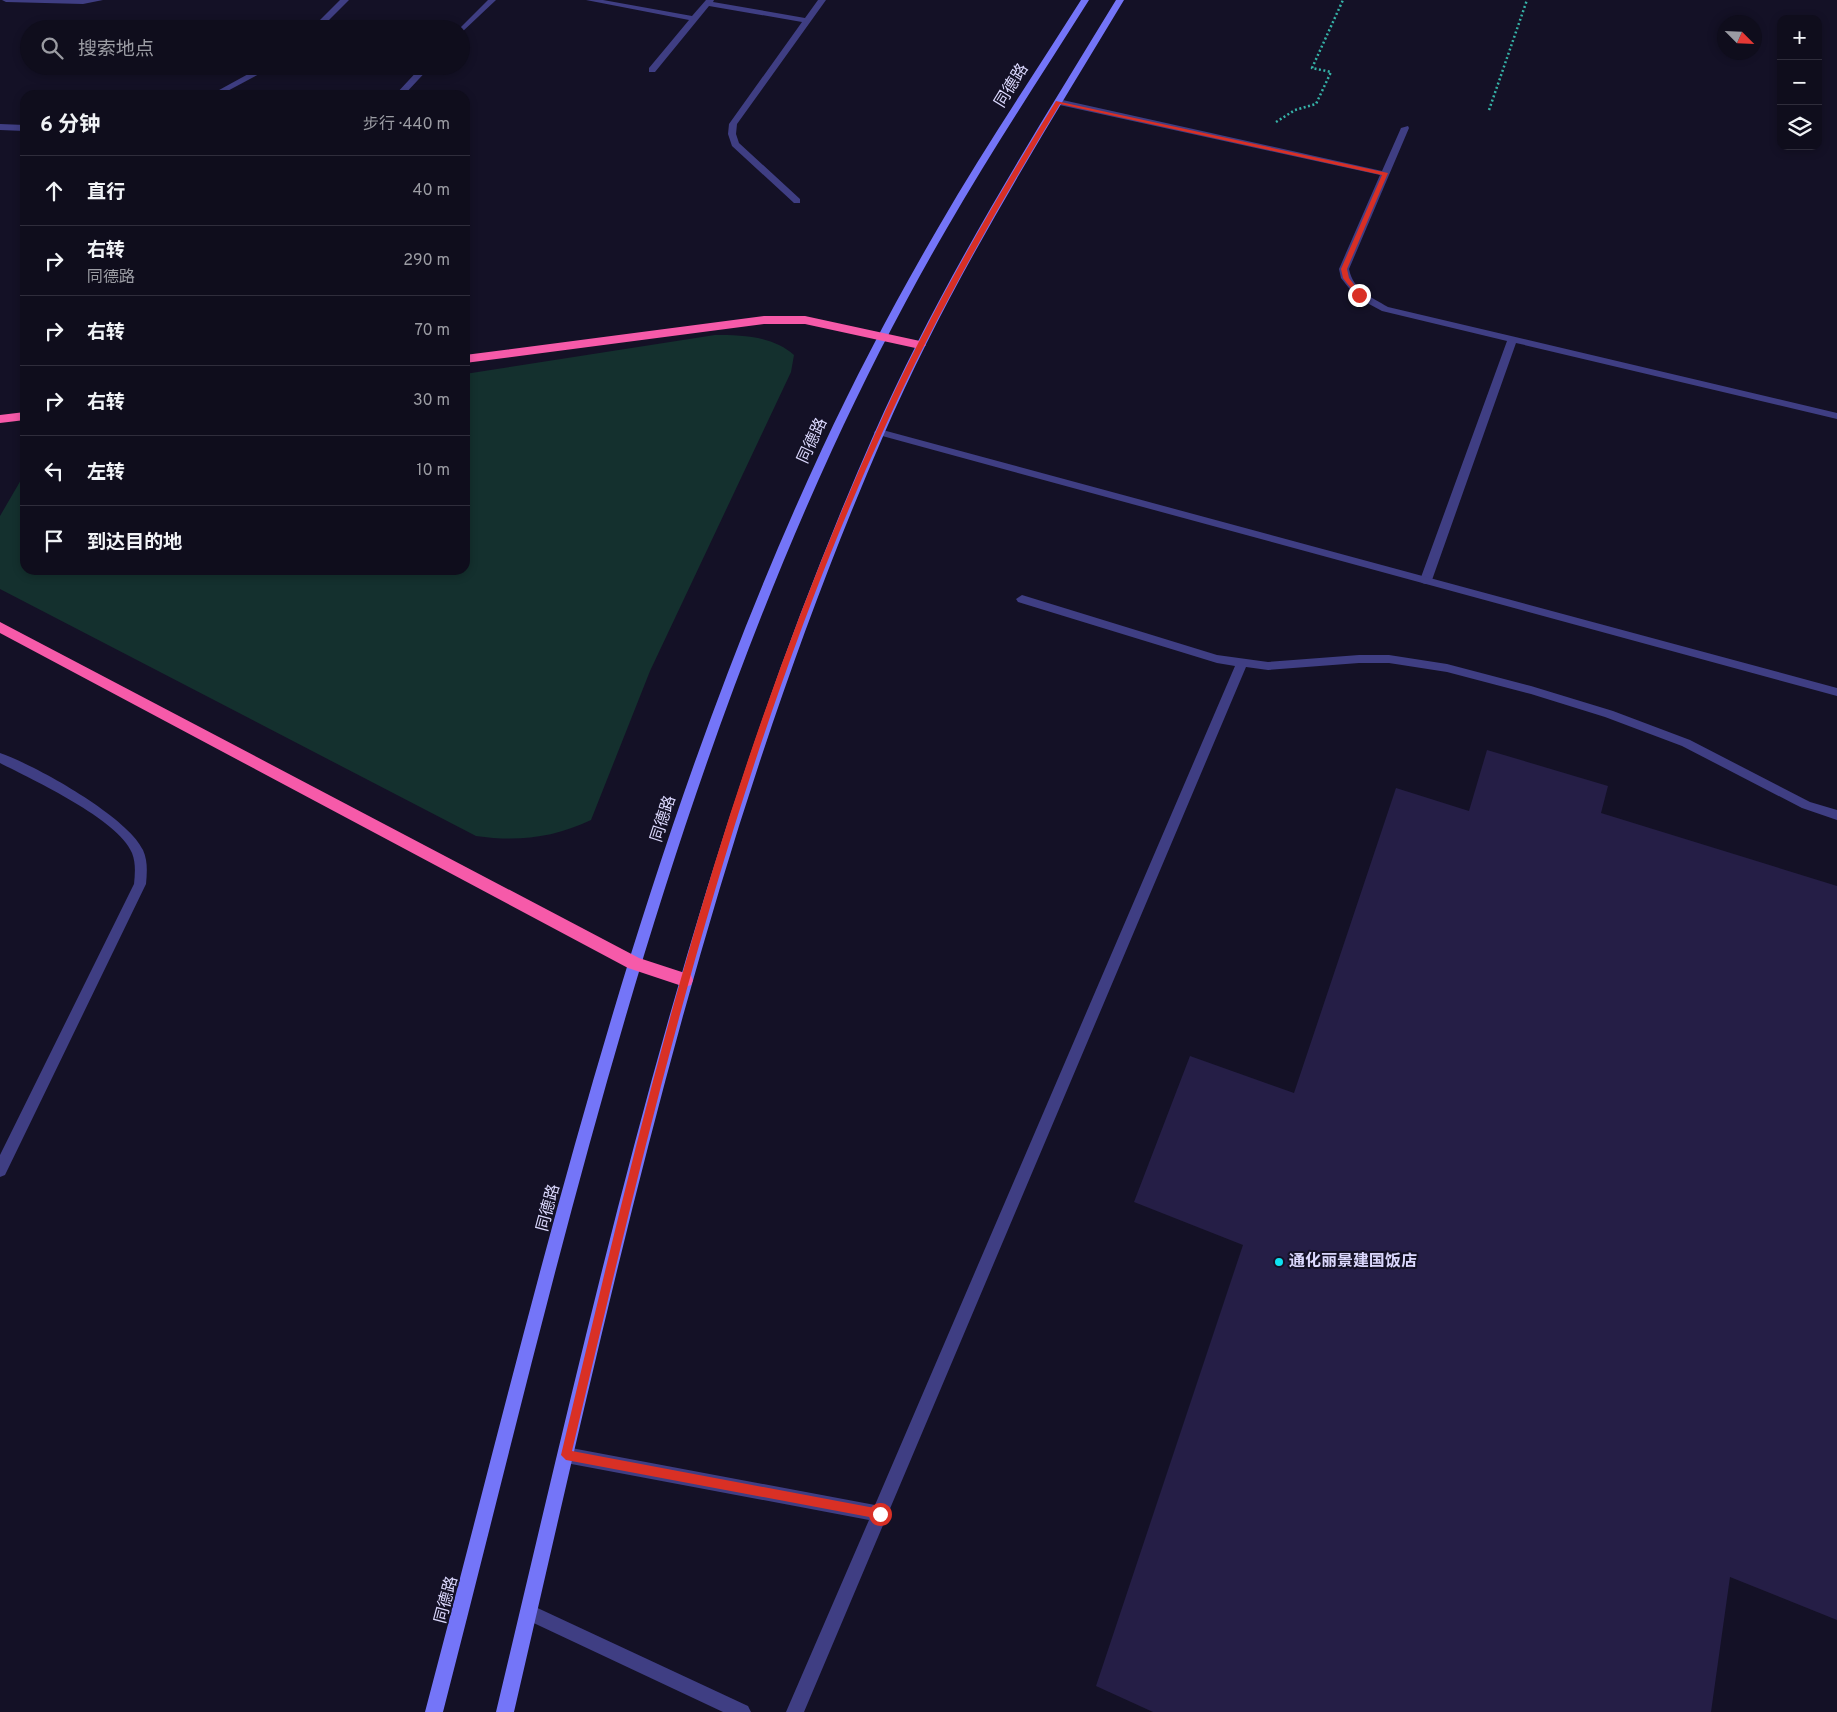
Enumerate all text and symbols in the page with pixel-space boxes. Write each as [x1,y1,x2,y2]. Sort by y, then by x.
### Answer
north arrow [1717,15,1762,60]
map controls [1777,15,1822,150]
button: + [1777,15,1822,60]
search box [20,20,470,75]
icon: search [38,34,66,62]
text: 搜索地点 [78,38,154,62]
street label: 同德路 [991,60,1033,112]
button: − [1777,60,1822,105]
button: layers [1777,105,1822,150]
text: 6 分钟 [40,112,100,139]
text: 步行 · 440 m [363,115,450,135]
icon: ahead [40,177,68,205]
text: 直行 [87,181,125,205]
text: 40 m [412,181,450,201]
text: 右转 [87,239,125,263]
icon: right [40,247,68,275]
text: 290 m [403,251,450,271]
text: 同德路 [87,268,135,288]
route end [1348,284,1371,307]
icon: right [40,317,68,345]
text: 右转 [87,321,125,345]
text: 70 m [415,321,450,341]
icon: right [40,387,68,415]
text: 右转 [87,391,125,415]
text: 30 m [413,391,450,411]
street label: 同德路 [794,415,832,467]
icon: left [40,457,68,485]
text: 左转 [87,461,125,485]
text: 10 m [416,461,450,481]
icon: arrive [40,527,68,555]
text: 到达目的地 [87,531,182,555]
street label: 同德路 [647,793,681,845]
street label: 同德路 [533,1182,565,1234]
place label: 通化丽景建国饭店 [1289,1251,1417,1272]
marker: 通化丽景建国饭店 [1273,1256,1285,1268]
route start [869,1503,892,1526]
street label: 同德路 [431,1574,463,1626]

